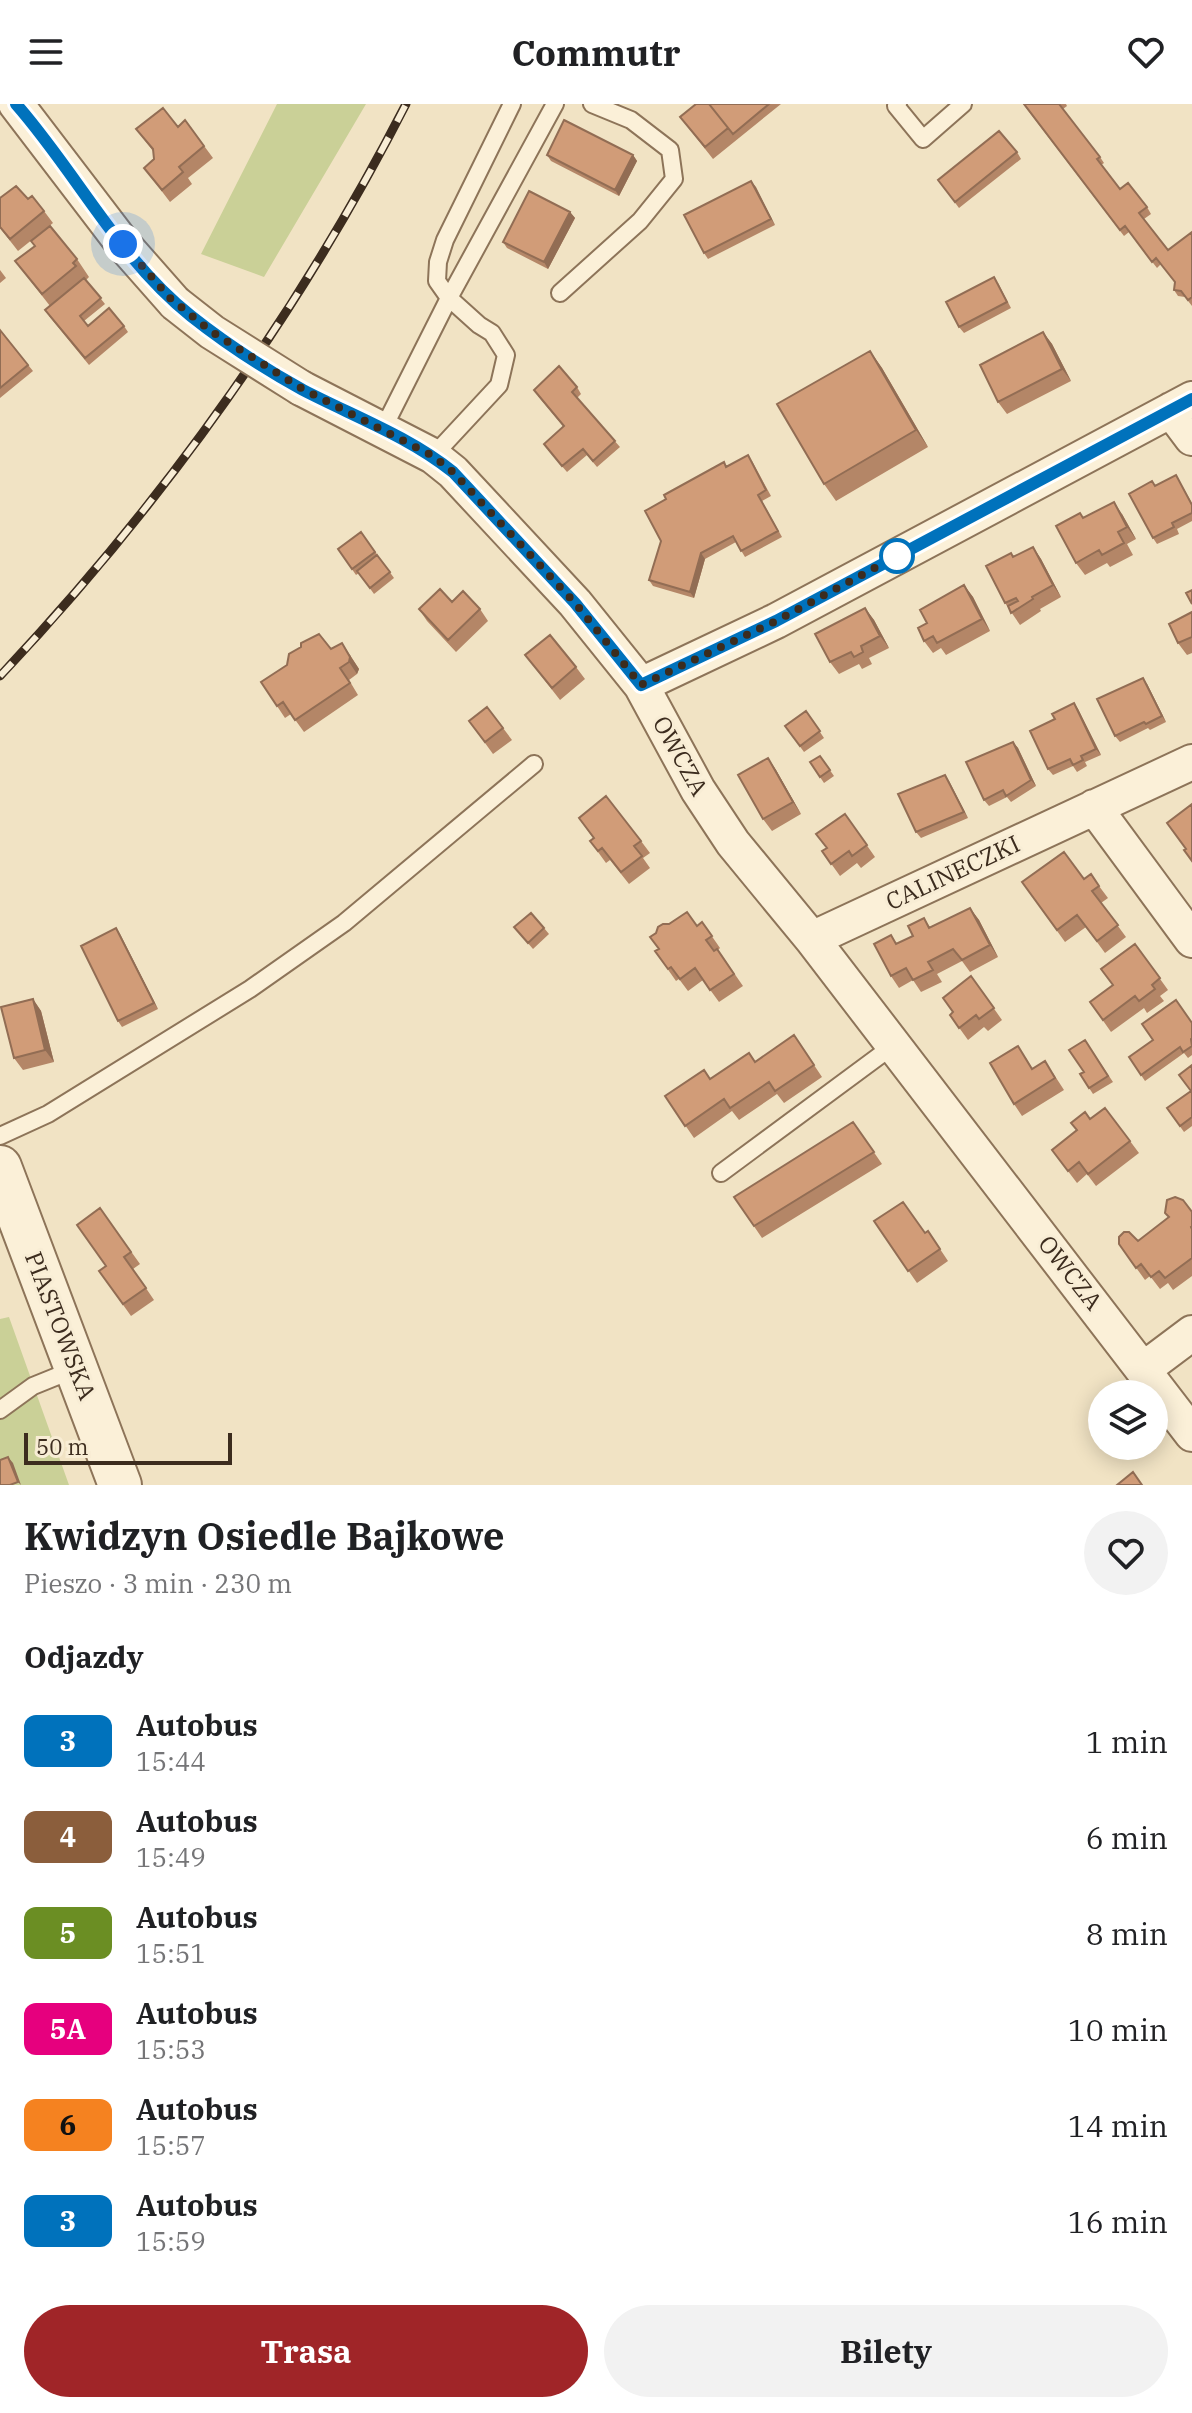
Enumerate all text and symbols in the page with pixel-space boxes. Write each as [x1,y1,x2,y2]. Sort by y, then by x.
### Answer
text: Commutr [512,29,680,76]
icon: menu [24,30,68,74]
icon: heart [1124,30,1168,74]
your location [103,224,143,264]
unlabelled marker [880,539,914,573]
street label: OWCZA [646,710,716,802]
street label: CALINECZKI [880,827,1025,917]
street label: OWCZA [1031,1228,1110,1317]
street label: PIASTOWSKA [18,1247,104,1405]
map controls [1088,1380,1168,1460]
button: layers [1088,1380,1168,1460]
scale bar [24,1429,232,1465]
text: 50 m [36,1432,88,1461]
text: Kwidzyn Osiedle Bajkowe [24,1511,505,1560]
button: heart [1084,1511,1168,1595]
text: Pieszo · 3 min · 230 m [24,1566,292,1600]
text: Odjazdy [24,1637,144,1676]
text: Autobus [136,1705,258,1744]
text: 3 [60,1722,76,1759]
text: 1 min [1086,1722,1168,1761]
text: 15:44 [136,1744,206,1778]
text: Autobus [136,1801,258,1840]
text: 4 [60,1818,76,1855]
text: 6 min [1086,1818,1168,1857]
text: 15:49 [136,1840,206,1874]
text: Autobus [136,1897,258,1936]
text: 5 [60,1914,76,1951]
text: 8 min [1086,1914,1168,1953]
text: 15:51 [136,1936,206,1970]
text: Autobus [136,1993,258,2032]
text: 5A [50,2010,86,2047]
text: 10 min [1068,2010,1168,2049]
text: 15:53 [136,2032,206,2066]
text: Autobus [136,2089,258,2128]
text: 6 [60,2106,76,2143]
text: 14 min [1068,2106,1168,2145]
text: 15:57 [136,2128,206,2162]
text: Autobus [136,2185,258,2224]
text: 3 [60,2202,76,2239]
text: 16 min [1068,2202,1168,2241]
text: 15:59 [136,2224,206,2258]
button: Trasa [24,2305,588,2397]
button: Bilety [604,2305,1168,2397]

